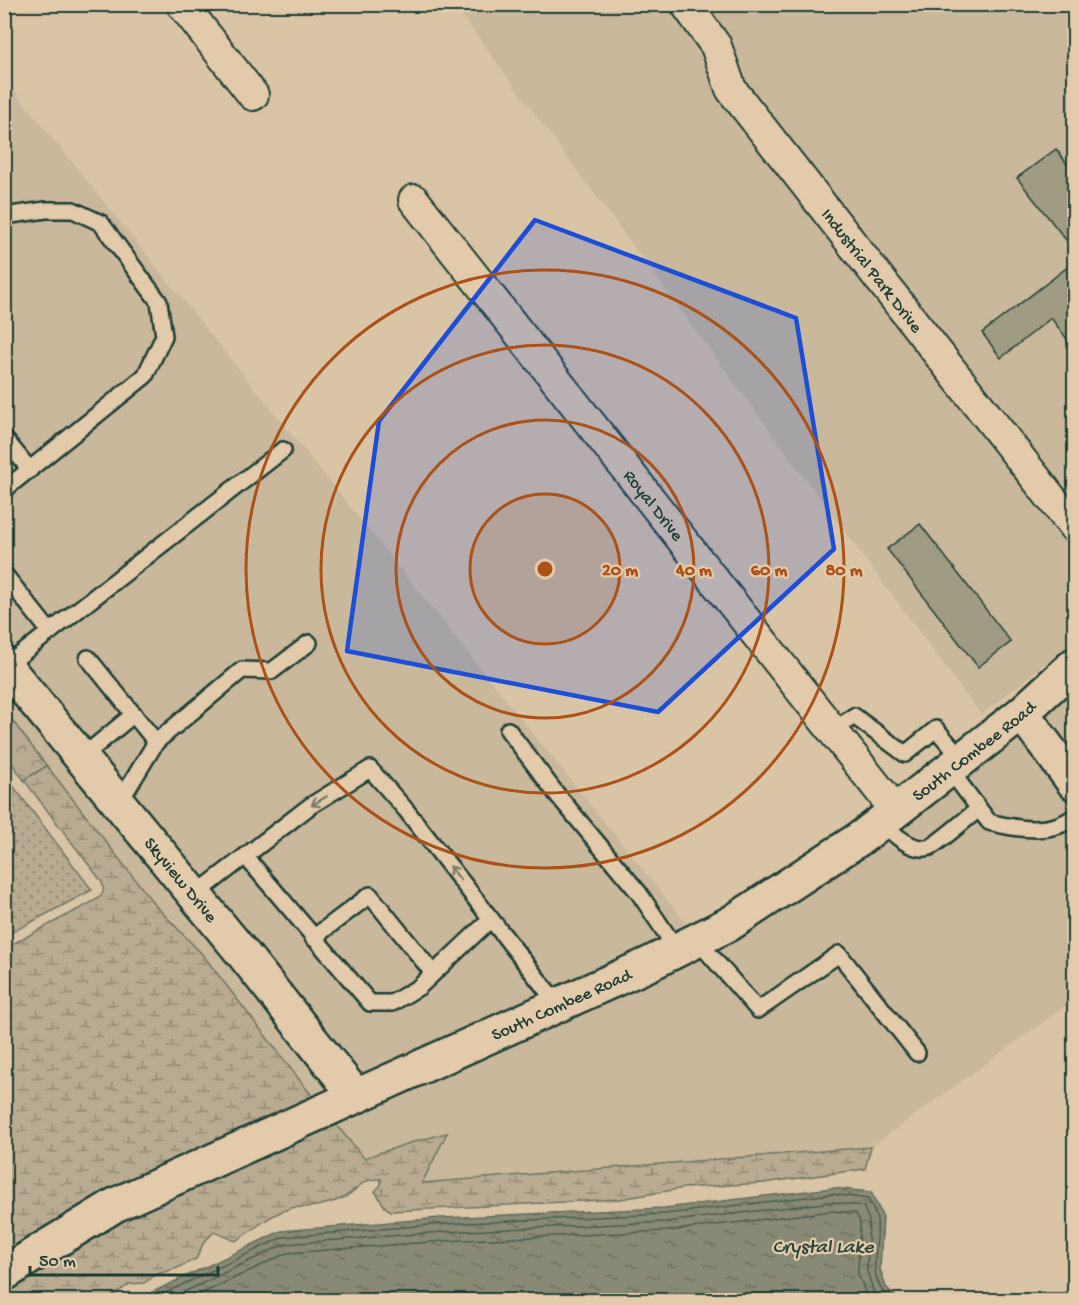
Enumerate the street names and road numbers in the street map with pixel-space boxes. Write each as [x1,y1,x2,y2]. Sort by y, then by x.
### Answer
street label: Industrial Park Drive [816,205,926,338]
street label: Royal Drive [618,466,687,547]
street label: South Combee Road [909,697,1042,807]
street label: Skyview Drive [138,834,221,928]
street label: South Combee Road [489,965,636,1047]

